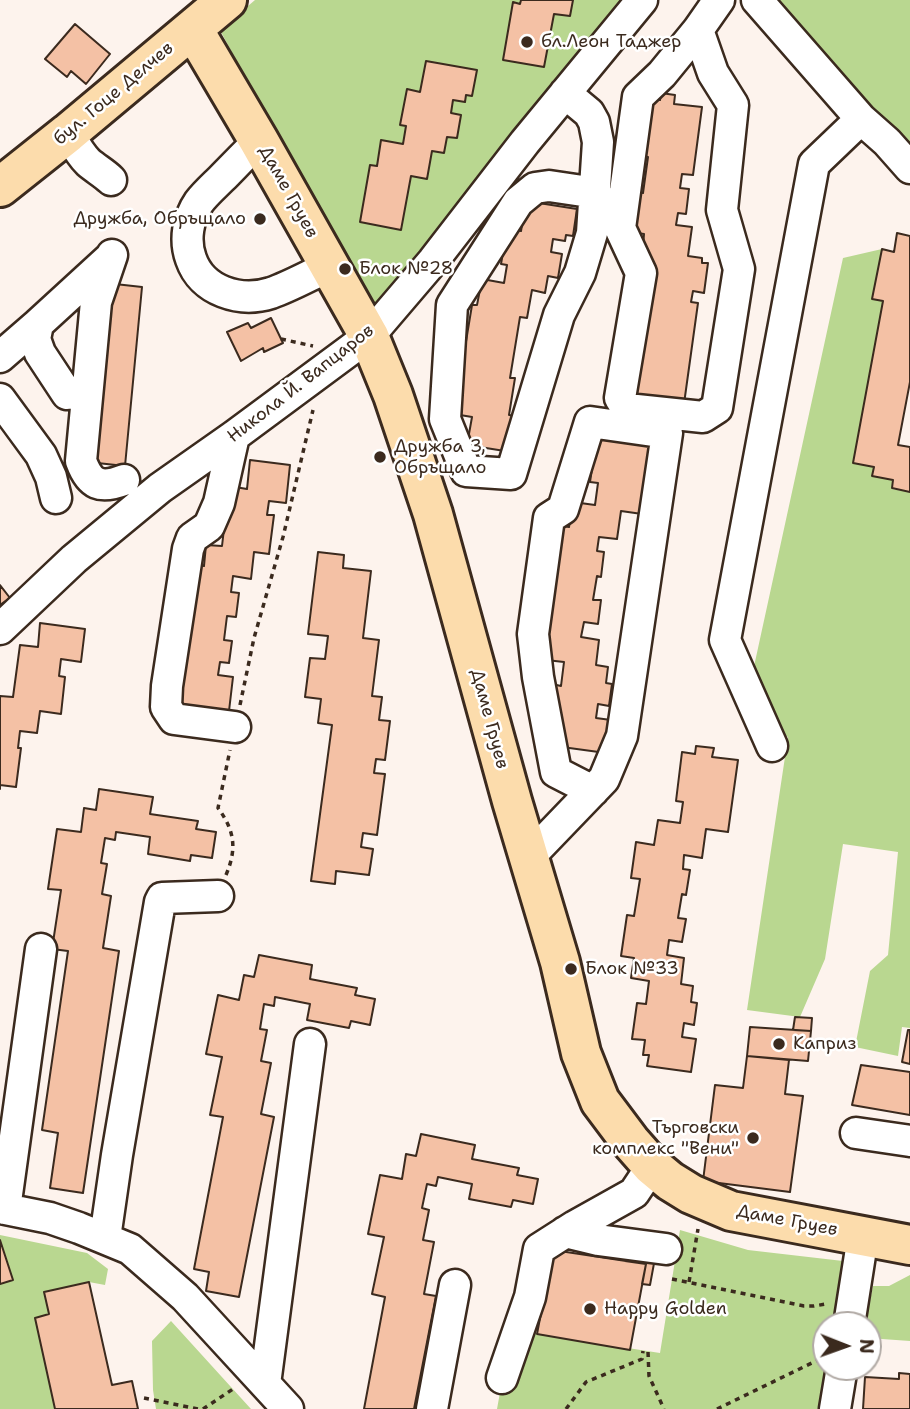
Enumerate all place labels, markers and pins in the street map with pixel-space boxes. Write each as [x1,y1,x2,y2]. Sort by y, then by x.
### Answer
place label: бл.Леон Таджер [541,31,681,53]
marker: бл.Леон Таджер [519,34,535,50]
place label: Дружба, Обръщало [73,208,246,230]
marker: Дружба, Обръщало [252,211,268,227]
place label: Блок №28 [359,258,453,280]
marker: Блок №28 [337,261,353,277]
place label: Дружба 3, Обръщало [394,436,486,478]
marker: Дружба 3, Обръщало [372,449,388,465]
place label: Блок №33 [585,958,679,980]
marker: Блок №33 [563,961,579,977]
place label: Каприз [793,1033,856,1055]
marker: Каприз [771,1036,787,1052]
place label: Търговски комплекс "Вени" [592,1117,739,1160]
marker: Търговски комплекс "Вени" [745,1130,761,1146]
place label: Happy Golden [604,1298,727,1320]
marker: Happy Golden [582,1301,598,1317]

